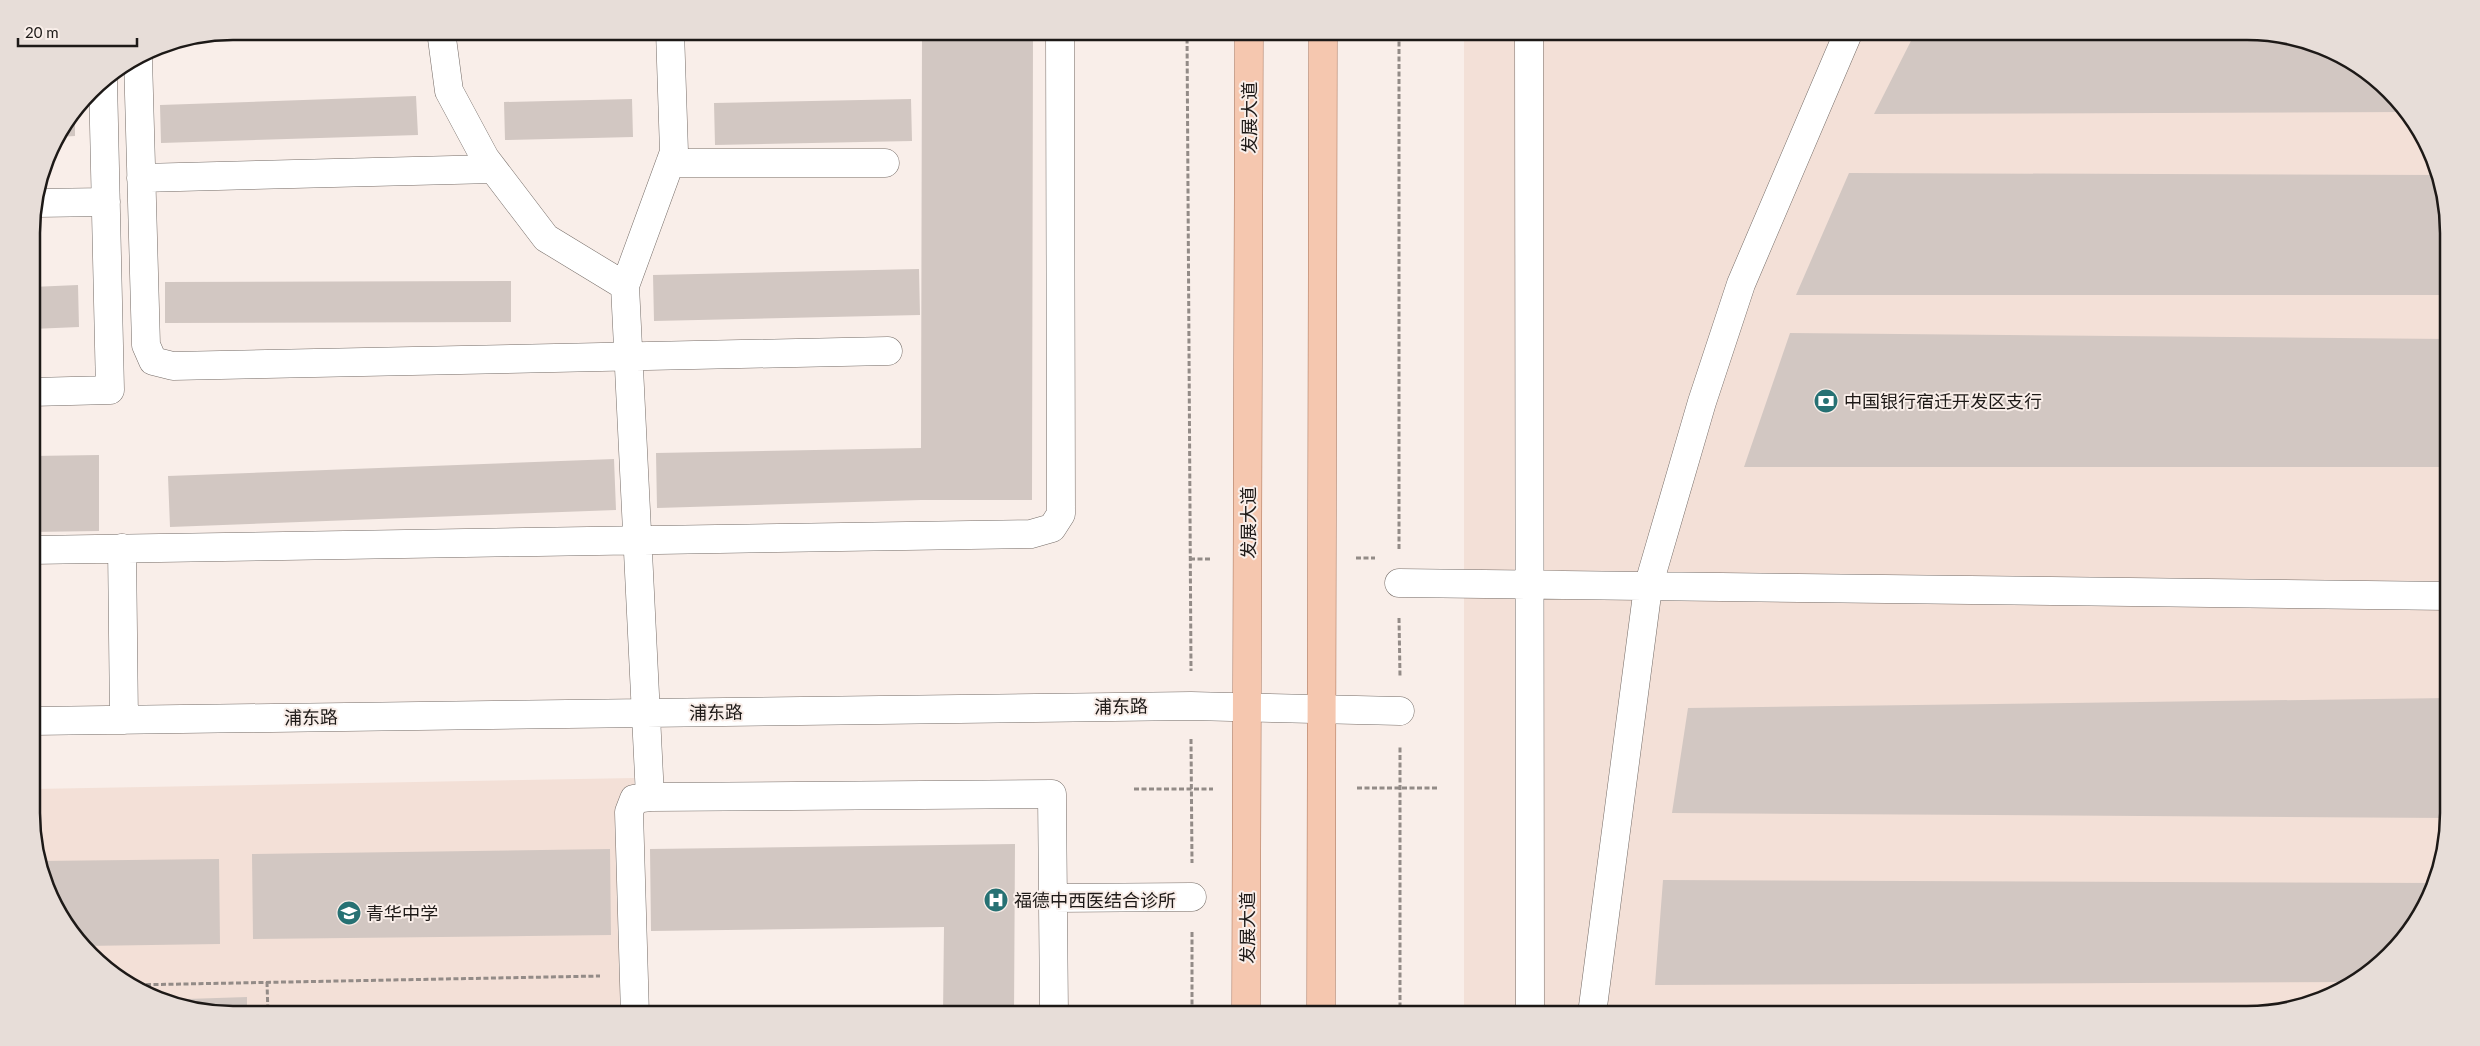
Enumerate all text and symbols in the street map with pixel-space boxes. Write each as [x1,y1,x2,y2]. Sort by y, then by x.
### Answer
scale bar [18,15,136,47]
text: 20 m [25,23,59,41]
street label: 发展大道 [1238,82,1260,154]
bank icon: 中国银行宿迁开发区支行 [1813,388,1839,414]
place label: 中国银行宿迁开发区支行 [1844,390,2042,412]
street label: 发展大道 [1237,487,1259,559]
street label: 浦东路 [1094,695,1148,717]
street label: 浦东路 [689,701,743,723]
street label: 浦东路 [284,706,338,728]
hospital icon: 福德中西医结合诊所 [983,887,1009,913]
place label: 福德中西医结合诊所 [1014,889,1176,911]
street label: 发展大道 [1236,892,1258,964]
school or university icon: 青华中学 [336,900,362,926]
place label: 青华中学 [366,902,438,924]

